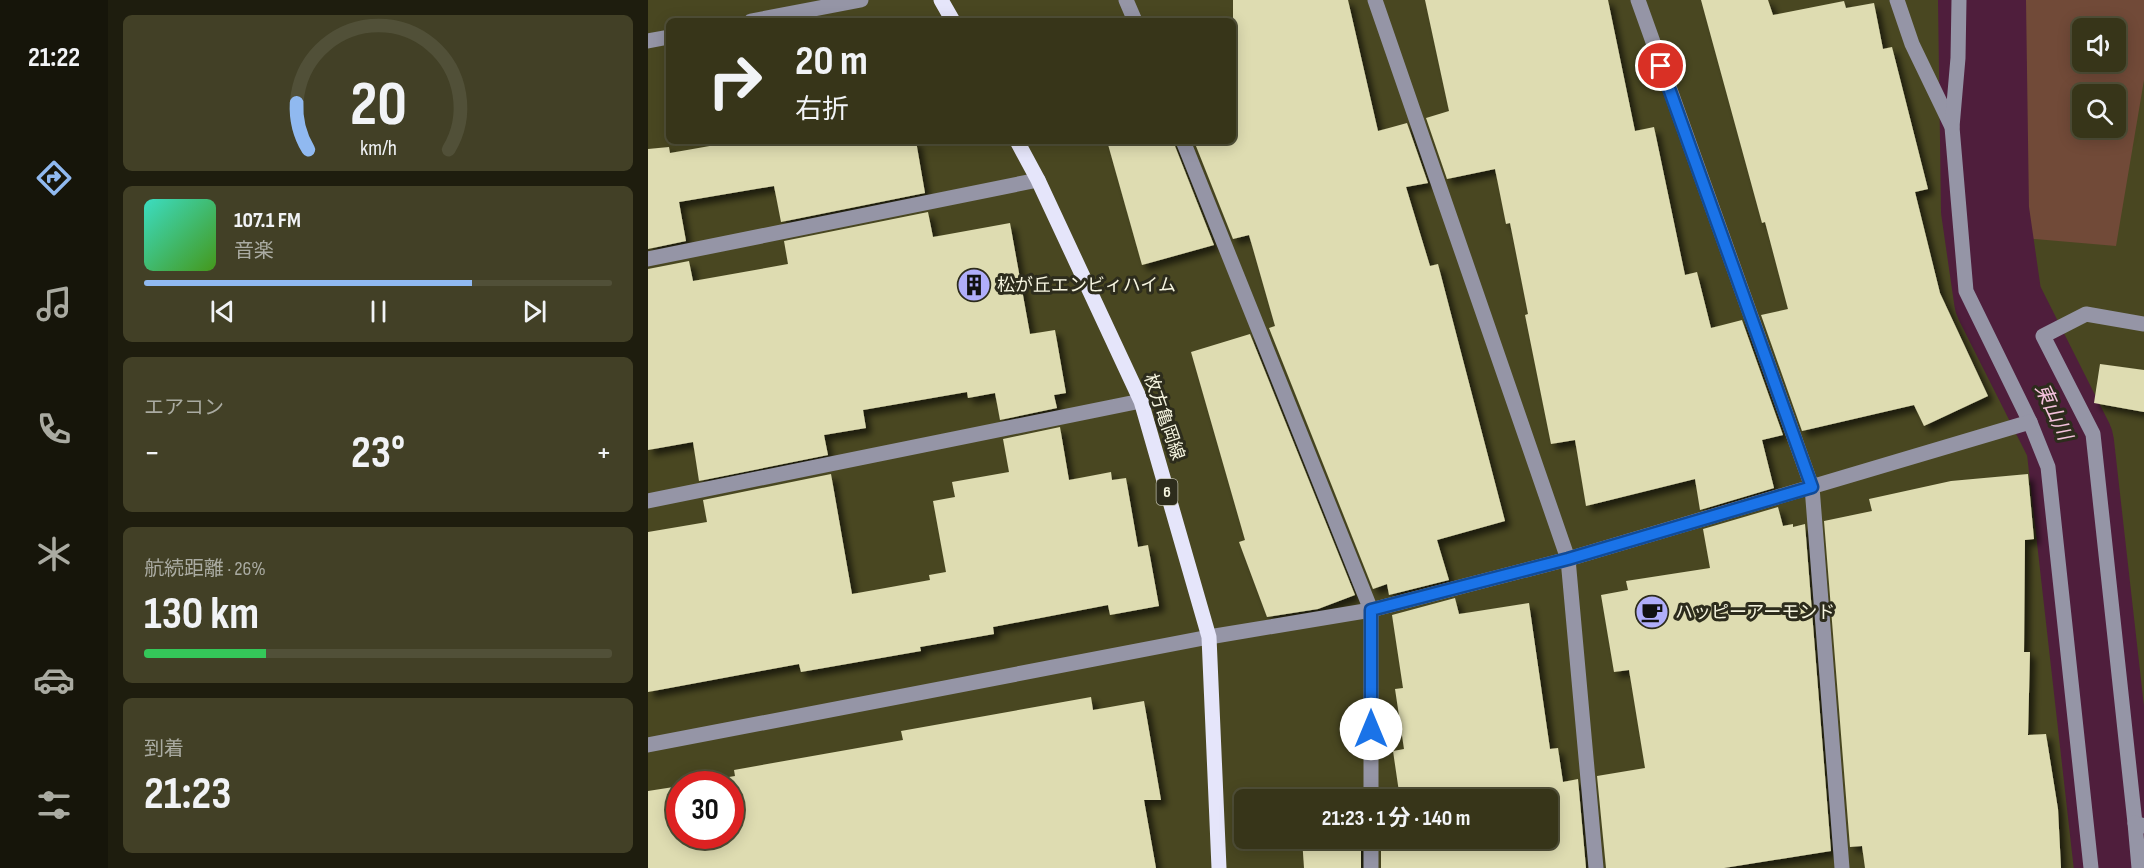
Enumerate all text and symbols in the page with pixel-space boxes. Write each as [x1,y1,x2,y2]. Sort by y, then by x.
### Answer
map controls [2072,18,2126,138]
button: sound [2072,18,2126,72]
text: 20 m [795,36,868,87]
pin [1635,40,1686,91]
text: 21:22 [28,42,80,74]
icon: right [696,42,774,120]
icon: arrive [1644,49,1677,82]
text: 20 [349,68,407,143]
button: search [2072,84,2126,138]
text: 右折 [795,94,849,126]
text: km/h [359,136,397,161]
icon: directions [33,157,75,199]
text: 107.1 FM [234,207,301,234]
text: 音楽 [234,239,274,263]
building icon: 松が丘エンビィハイム [956,267,992,303]
place label: 松が丘エンビィハイム [997,275,1176,296]
icon: music [33,283,75,325]
icon: previous [206,295,239,328]
icon: pause [362,295,395,328]
icon: next [518,295,551,328]
street label: 枚方亀岡線 [1139,371,1189,463]
water label: 東山川 [2029,380,2077,446]
text: エアコン [144,396,224,420]
icon: phone [33,408,75,450]
text: 23° [351,426,405,481]
text: − [144,433,160,473]
text: + [596,433,612,473]
road number: 6 [1156,479,1178,505]
icon: climate [33,533,75,575]
text: 航続距離 · 26% [144,557,266,581]
text: 130 km [144,587,259,642]
cafe icon: ハッピーアーモンド [1634,594,1670,630]
place label: ハッピーアーモンド [1675,602,1835,623]
icon: car [33,659,75,701]
position arrow [1339,697,1403,761]
text: 到着 [144,737,184,761]
text: 21:23 [144,767,231,822]
speed limit sign: 30 [666,771,744,849]
icon: filters [33,784,75,826]
text: 21:23 · 1 分 · 140 m [1322,805,1470,832]

